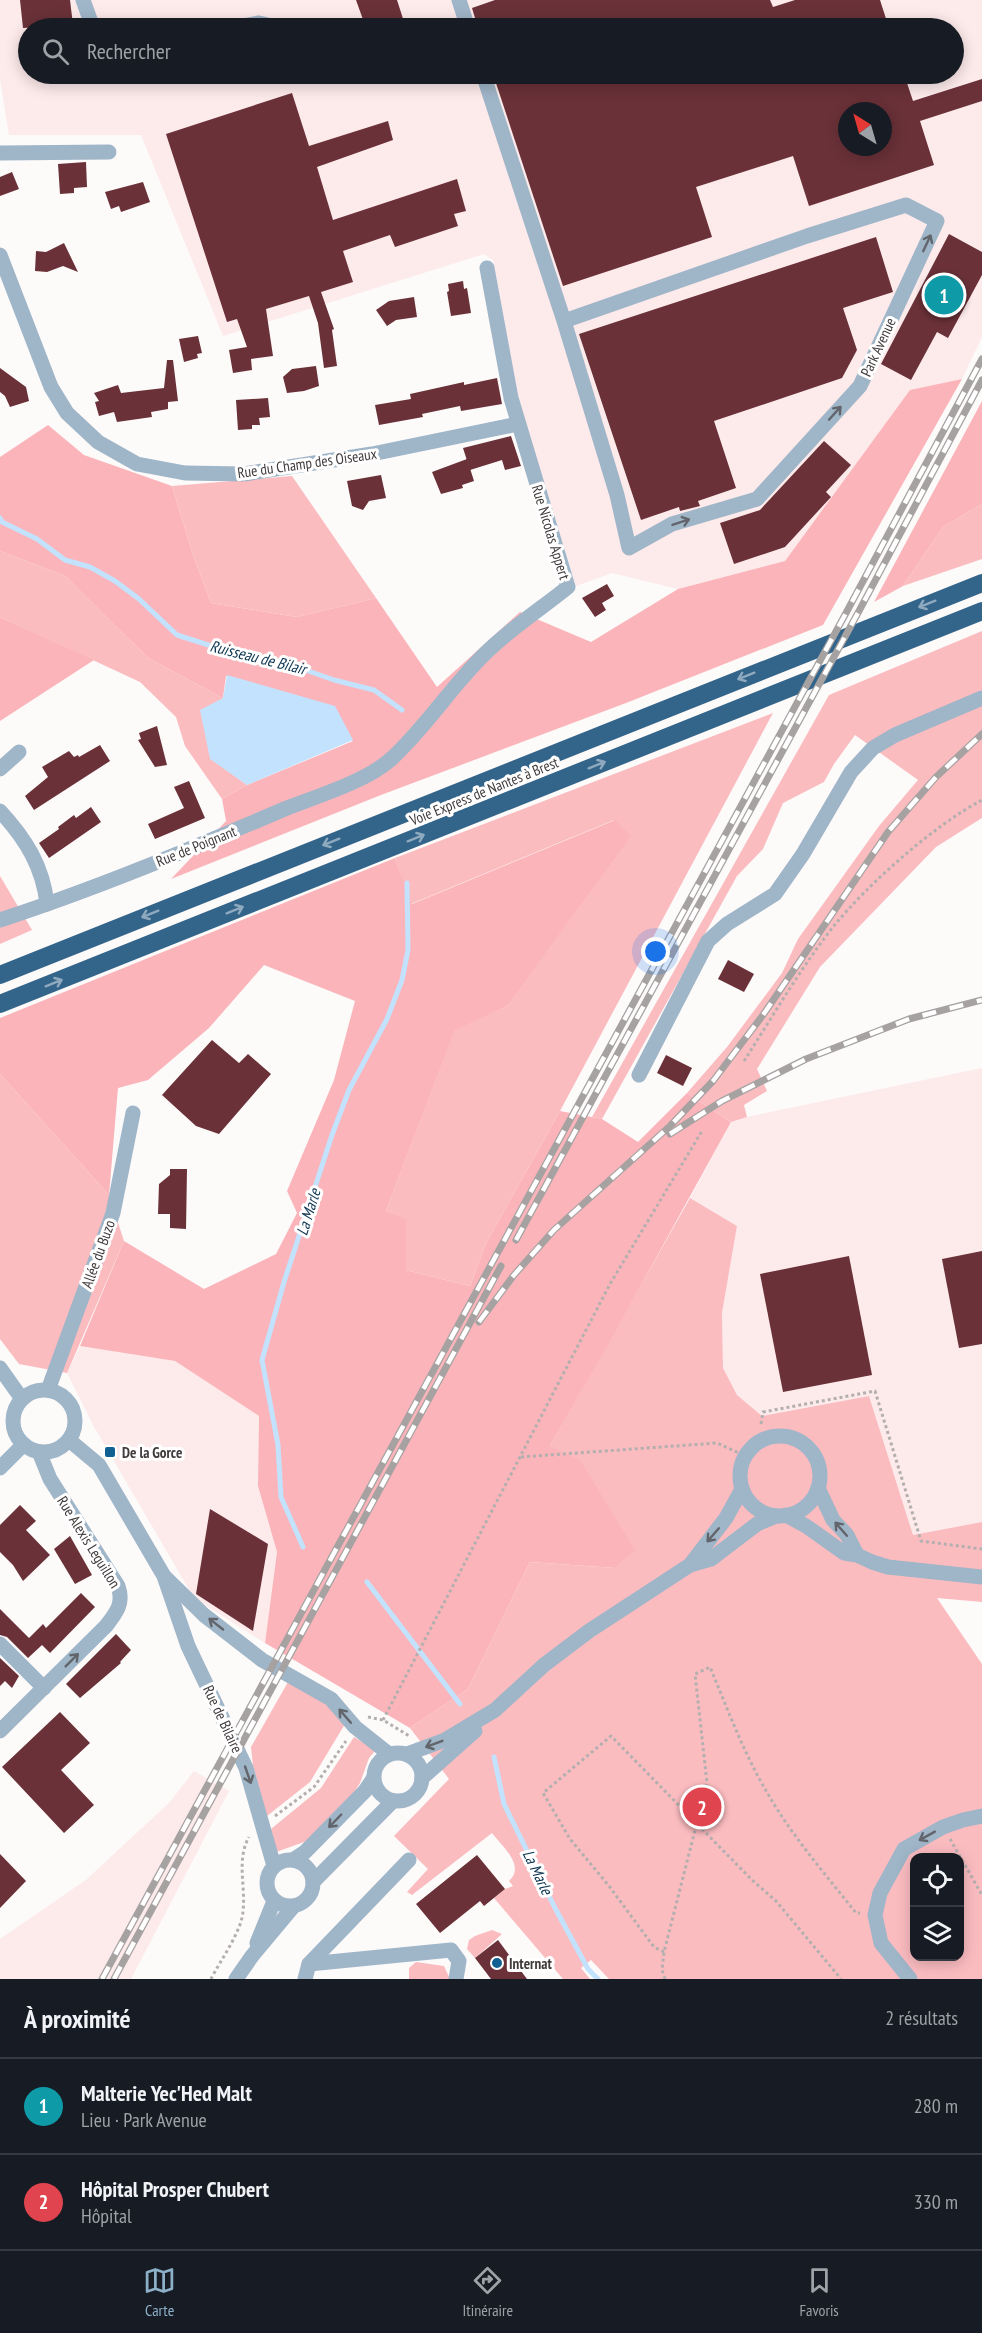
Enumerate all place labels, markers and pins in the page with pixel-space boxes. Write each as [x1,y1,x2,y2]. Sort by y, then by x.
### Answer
pin: 1 [924,272,964,318]
place label: De la Gorce [122,1443,182,1462]
marker: De la Gorce [103,1445,117,1459]
pin: 2 [682,1784,722,1830]
place label: Internat [509,1954,552,1973]
marker: Internat [490,1956,504,1970]

